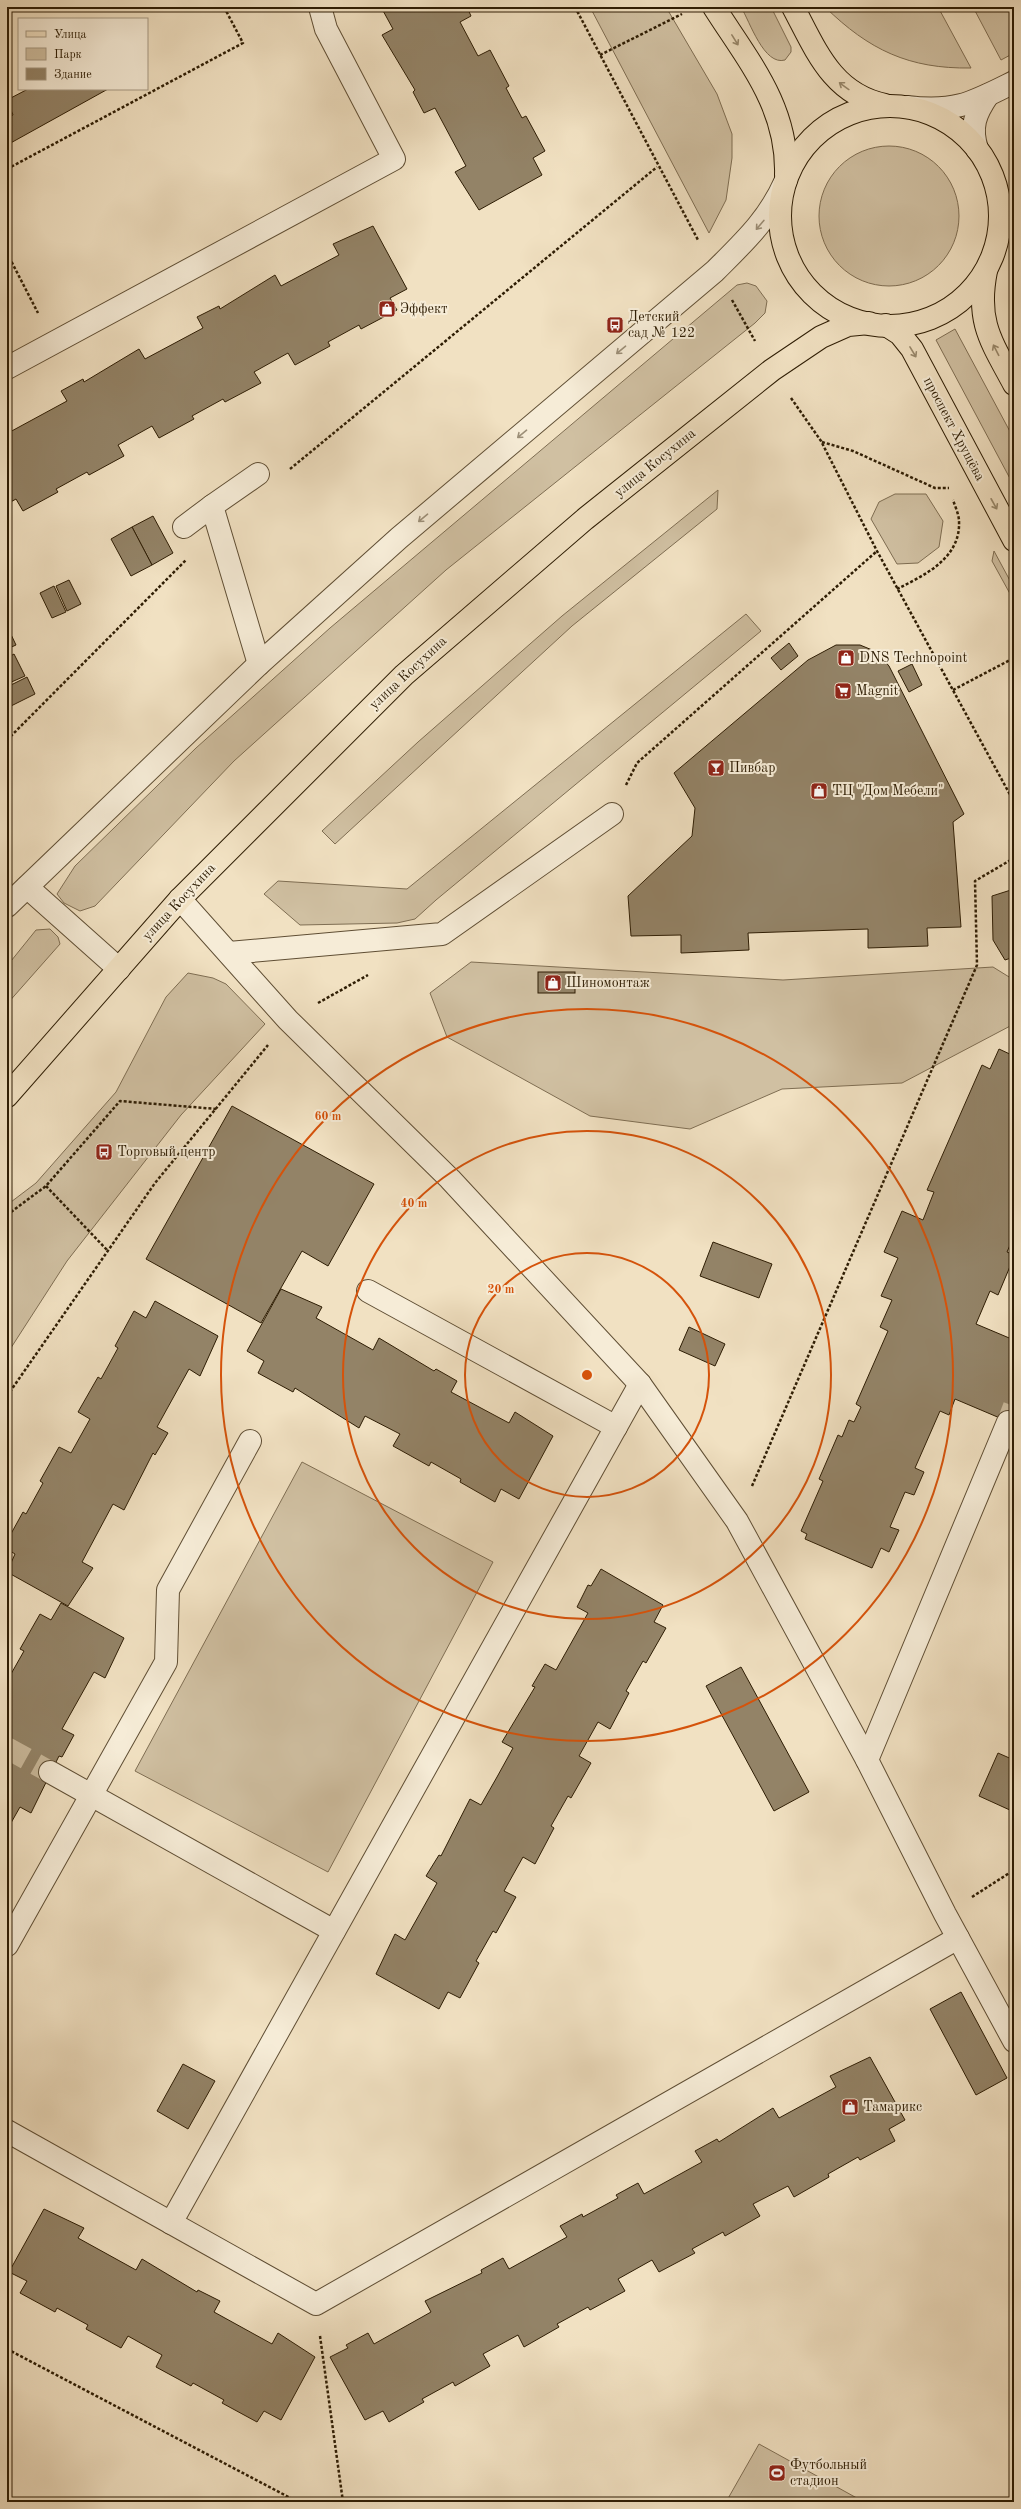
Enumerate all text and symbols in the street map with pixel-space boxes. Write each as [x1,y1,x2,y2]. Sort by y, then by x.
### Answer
legend [18,18,148,90]
text: Улица [54,29,87,41]
one-way arrow [731,34,739,45]
text: Парк [54,49,82,61]
text: Здание [54,69,92,81]
one-way arrow [839,82,850,90]
one-way arrow [755,220,764,231]
shop icon: Эффект [377,299,397,319]
place label: Эффект [400,302,448,317]
place label: Детский сад № 122 [628,310,695,340]
bus stop icon: Детский сад № 122 [605,315,625,335]
one-way arrow [992,344,999,356]
one-way arrow [616,345,627,354]
one-way arrow [910,346,918,358]
street label: проспект Хрущёва [921,375,987,483]
street label: улица Косухина [612,426,698,500]
one-way arrow [517,429,528,438]
one-way arrow [991,498,998,510]
one-way arrow [418,513,428,522]
street label: улица Косухина [367,634,449,712]
shop icon: DNS Technopoint [836,648,856,668]
place label: DNS Technopoint [859,651,968,665]
supermarket icon: Magnit [833,681,853,701]
place label: Magnit [856,684,899,698]
bar icon: Пивбар [706,758,726,778]
place label: Пивбар [729,761,775,775]
shop icon: ТЦ "Дом Мебели" [809,781,829,801]
place label: ТЦ "Дом Мебели" [832,784,944,798]
street label: улица Косухина [140,861,218,943]
shop icon: Шиномонтаж [543,973,563,993]
place label: Шиномонтаж [566,976,650,990]
text: 60 m [315,1111,342,1123]
bus stop icon: Торговый центр [94,1142,114,1162]
place label: Торговый центр [117,1145,216,1159]
text: 40 m [401,1198,428,1210]
text: 20 m [488,1284,515,1296]
centre of rings [580,1368,594,1382]
shop icon: Тамарикс [840,2097,860,2117]
place label: Тамарикс [863,2100,922,2114]
place label: Футбольный стадион [790,2458,867,2488]
sports icon: Футбольный стадион [767,2463,787,2483]

